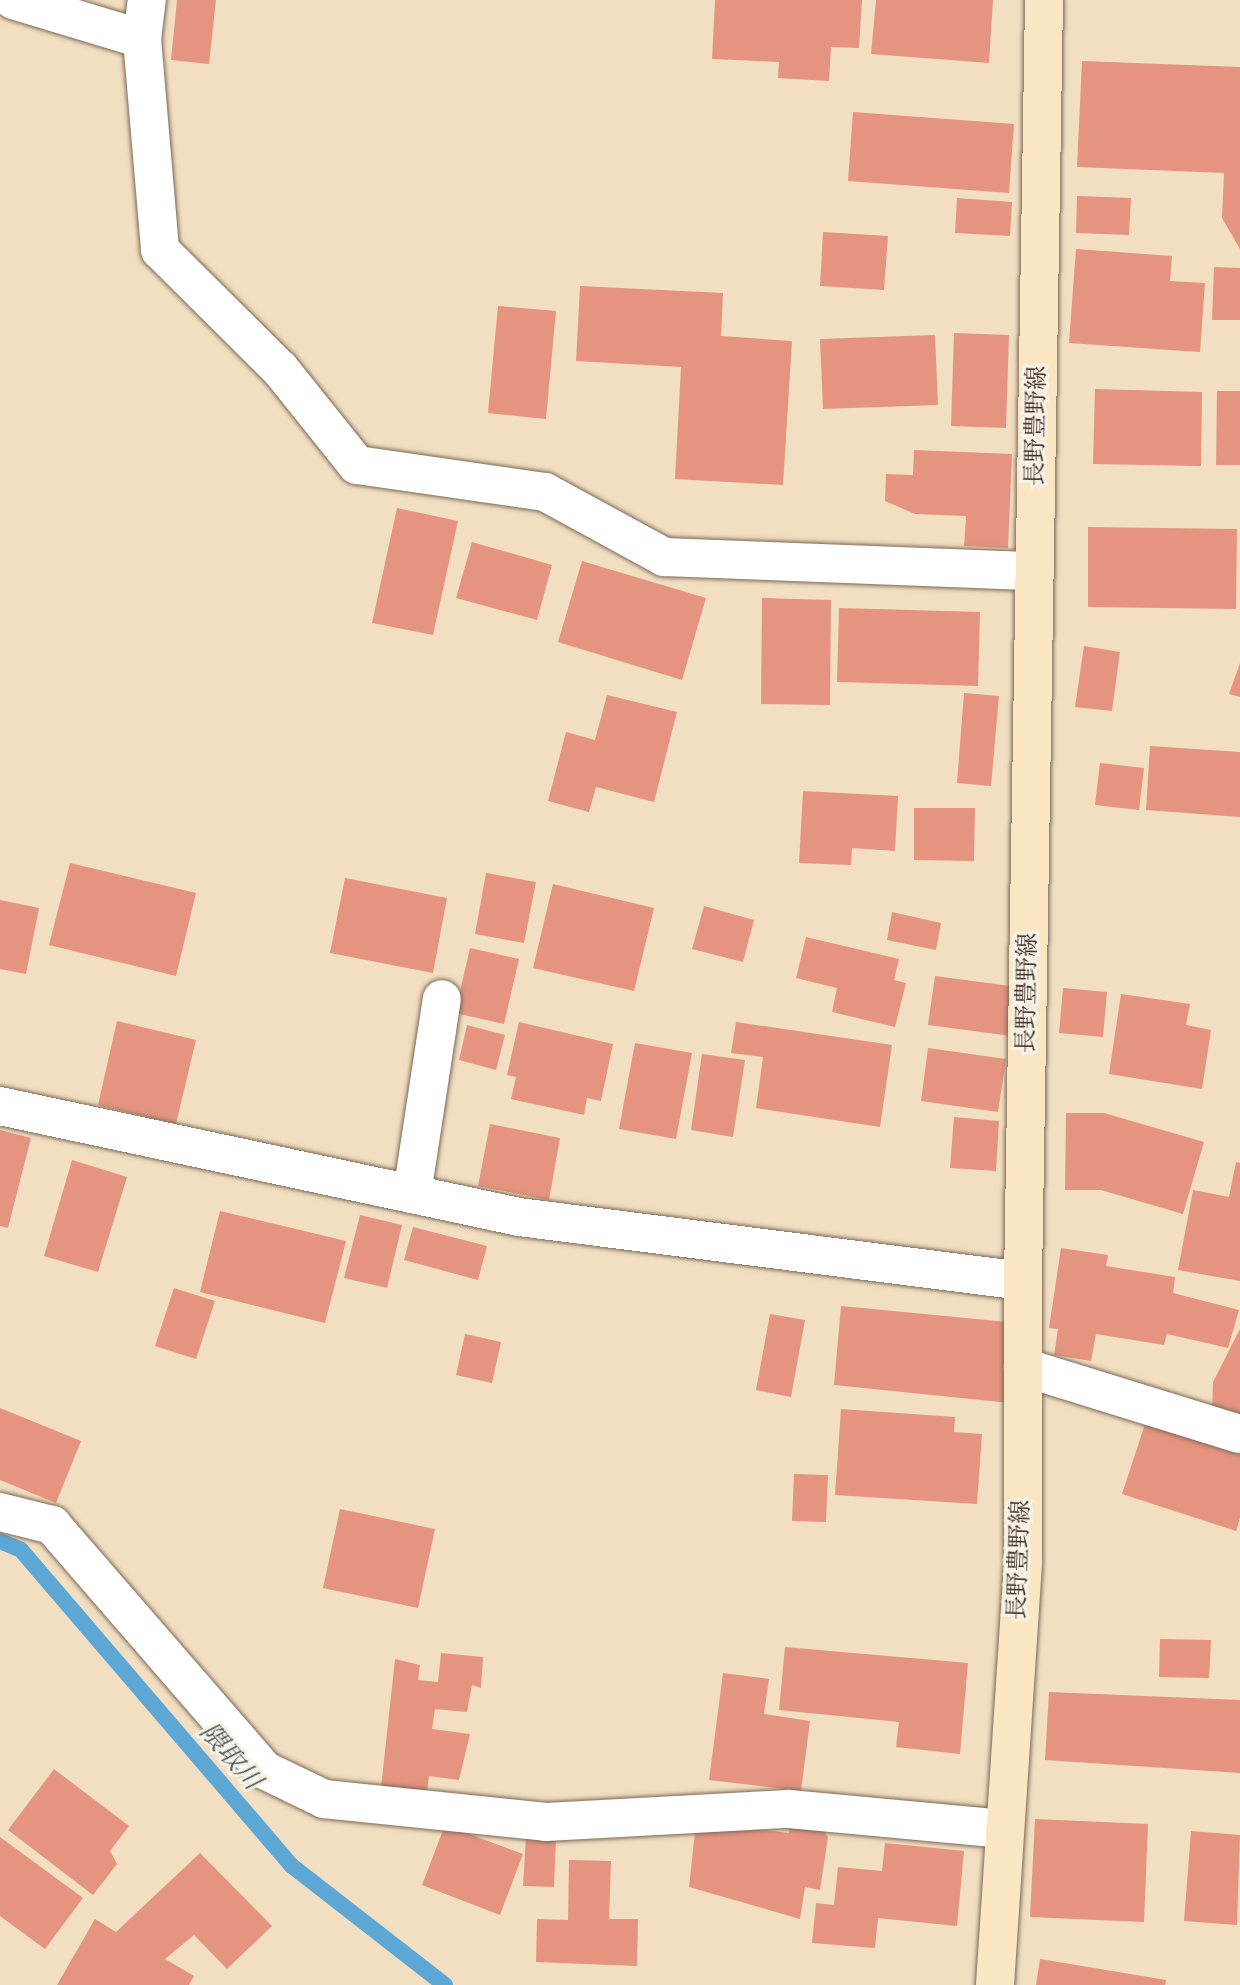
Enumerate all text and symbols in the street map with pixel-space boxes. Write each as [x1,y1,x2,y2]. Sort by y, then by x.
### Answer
street label: 長野豊野線 [1022,366,1052,486]
street label: 長野豊野線 [1013,933,1043,1053]
street label: 長野豊野線 [1004,1500,1036,1620]
water label: 隈取川 [193,1717,267,1797]

